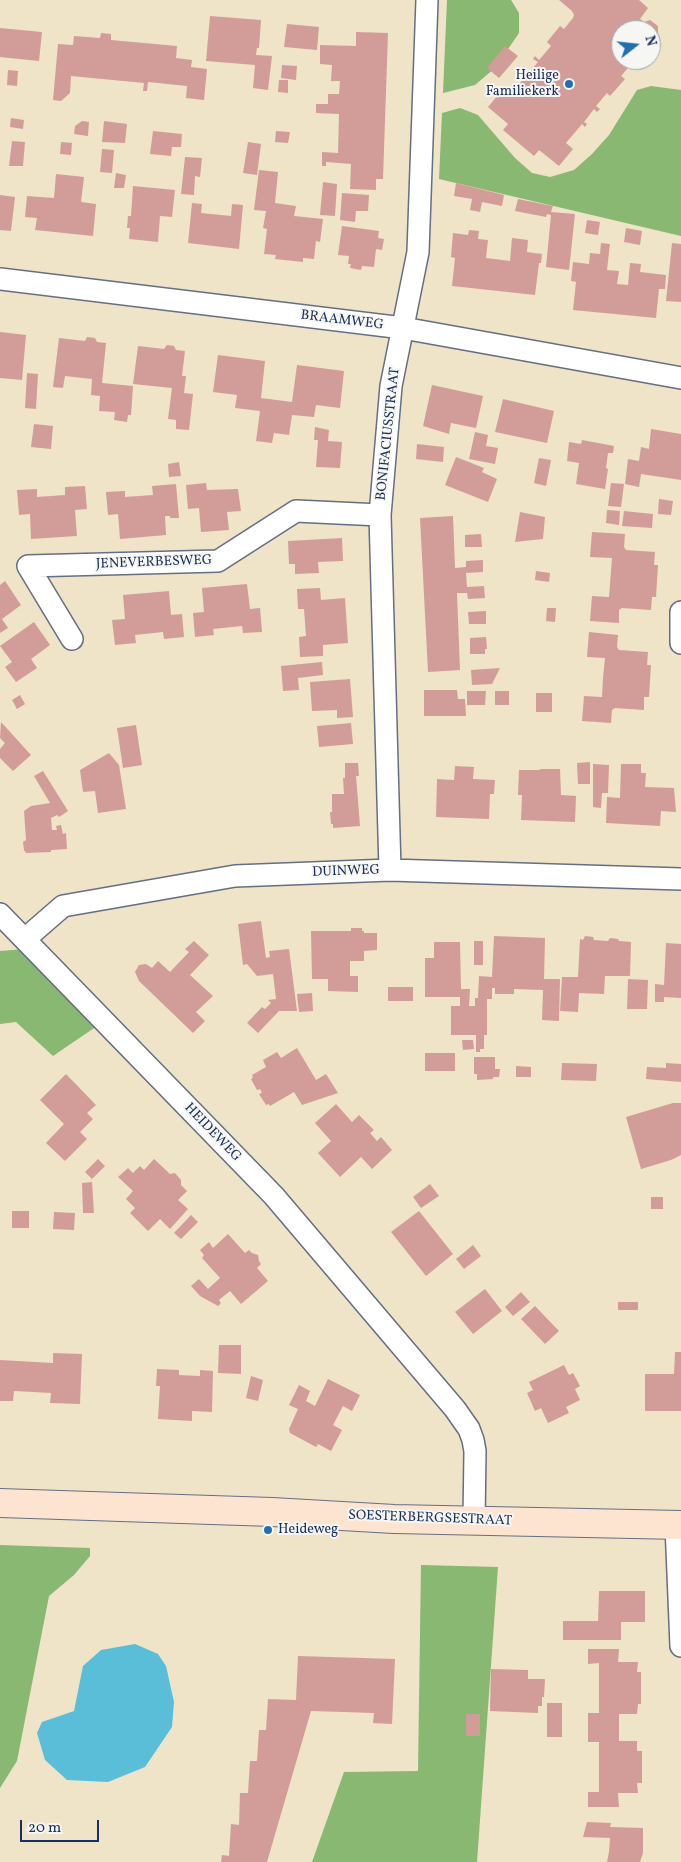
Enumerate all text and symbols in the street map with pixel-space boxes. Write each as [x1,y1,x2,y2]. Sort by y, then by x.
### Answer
north arrow [611,20,661,70]
text: N [639,33,660,49]
place label: Heilige Familiekerk [486,68,559,100]
marker: Heilige Familiekerk [563,78,575,90]
street label: BRAAMWEG [300,308,384,334]
street label: BONIFACIUSSTRAAT [374,367,404,501]
street label: JENEVERBESWEG [96,553,212,573]
street label: DUINWEG [312,862,380,882]
street label: HEIDEWEG [180,1100,244,1166]
street label: SOESTERBERGSESTRAAT [348,1508,512,1530]
place label: Heideweg [278,1522,338,1538]
marker: Heideweg [262,1524,274,1536]
scale bar [22,1810,101,1842]
text: 20 m [28,1818,61,1839]

